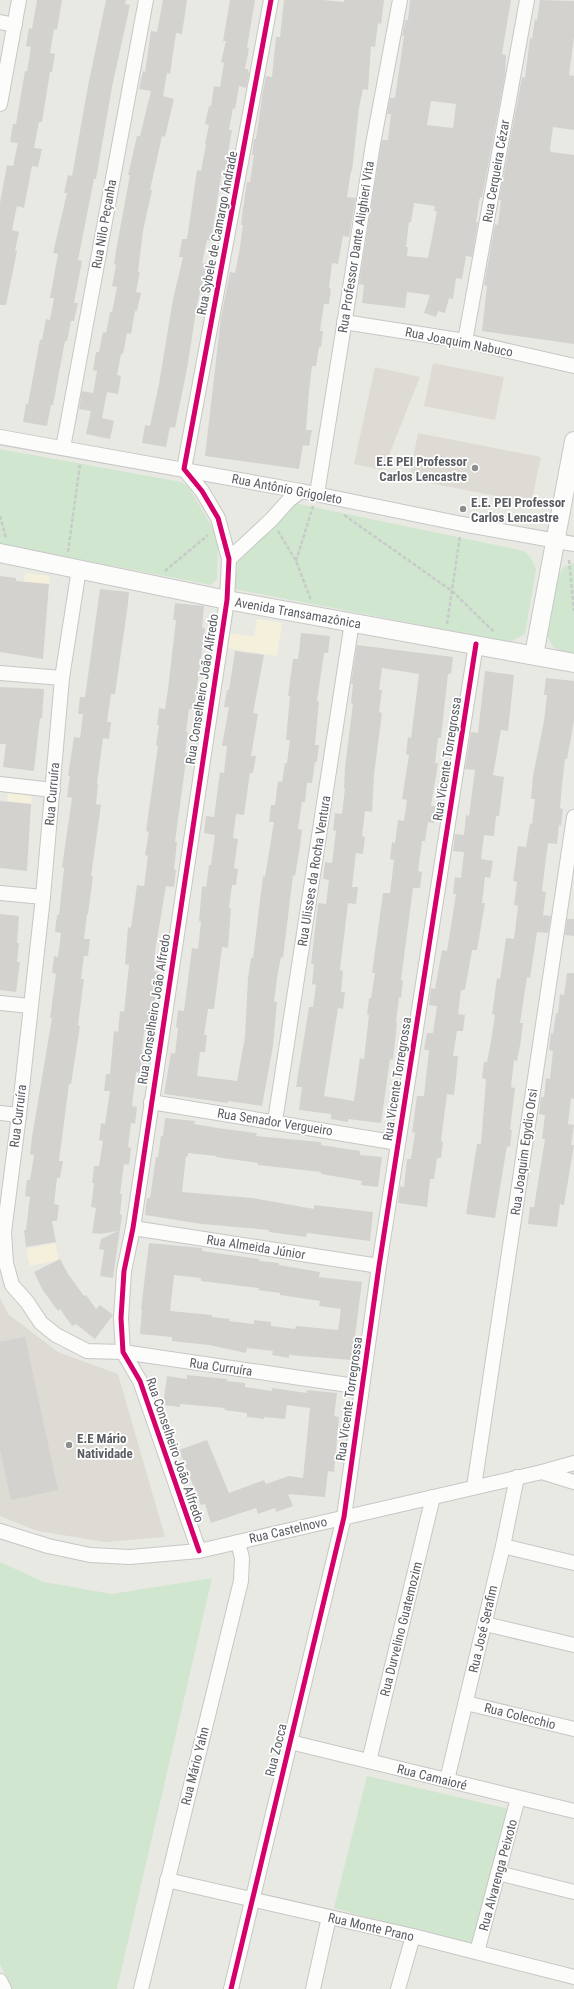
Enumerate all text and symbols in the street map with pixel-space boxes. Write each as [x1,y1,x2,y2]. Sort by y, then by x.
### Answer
street label: Rua Cerqueira Cézar [480,119,512,223]
street label: Rua Sybele de Camargo Andrade [194,150,240,316]
street label: Rua Professor Dante Alighieri Vita [335,160,377,334]
street label: Rua Nilo Peçanha [89,178,119,270]
street label: Rua Joaquim Nabuco [404,324,514,360]
place label: E.E PEI Professor Carlos Lencastre [376,454,468,484]
marker: E.E PEI Professor Carlos Lencastre [470,463,480,473]
street label: Rua Antônio Grigoleto [231,471,343,507]
place label: E.E. PEI Professor Carlos Lencastre [471,495,566,525]
marker: E.E. PEI Professor Carlos Lencastre [458,504,468,514]
street label: Avenida Transamazônica [234,595,362,631]
street label: Rua Conselheiro João Alfredo [183,613,221,765]
street label: Rua Vicente Torregrossa [430,696,464,822]
street label: Rua Curruíra [42,762,62,826]
street label: Rua Ulisses da Rocha Ventura [295,794,333,948]
street label: Rua Conselheiro João Alfredo [135,933,173,1085]
street label: Rua Vicente Torregrossa [380,1016,414,1142]
street label: Rua Curruíra [7,1084,29,1148]
street label: Rua Joaquim Egydio Orsi [508,1088,540,1216]
street label: Rua Senador Vergueiro [216,1105,334,1139]
street label: Rua Almeida Júnior [206,1232,306,1262]
street label: Rua Vicente Torregrossa [333,1336,365,1462]
street label: Rua Curruíra [189,1355,253,1379]
street label: Rua Conselheiro João Alfredo [143,1376,207,1524]
place label: E.E Mário Natividade [77,1431,133,1461]
marker: E.E Mário Natividade [64,1440,74,1450]
street label: Rua Castelnovo [248,1514,328,1546]
street label: Rua Durvelino Guatemozim [377,1560,425,1698]
street label: Rua José Serafim [466,1584,500,1674]
street label: Rua Colecchio [483,1700,557,1732]
street label: Rua Zocca [262,1722,290,1778]
street label: Rua Mário Yahn [178,1725,212,1807]
street label: Rua Camaioré [396,1761,468,1793]
street label: Rua Alvarenga Peixoto [476,1818,520,1932]
street label: Rua Monte Prano [326,1910,416,1944]

